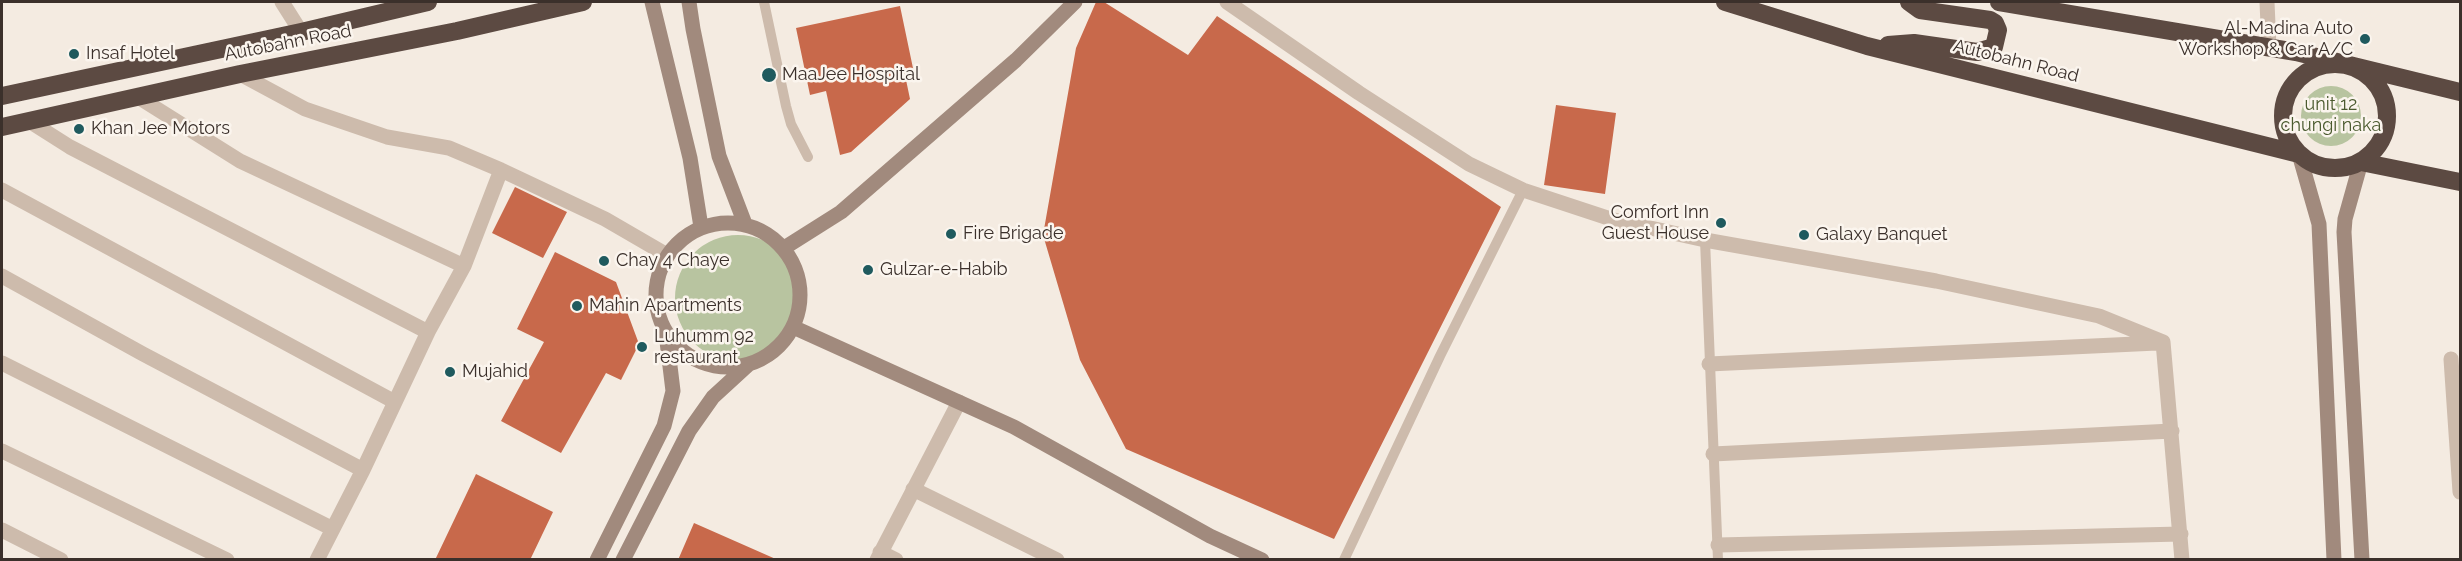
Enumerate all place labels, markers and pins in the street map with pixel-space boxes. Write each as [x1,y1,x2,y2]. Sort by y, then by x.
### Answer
place label: Al-Madina Auto Workshop & Car A/C [2179,18,2353,60]
marker: Al-Madina Auto Workshop & Car A/C [2358,32,2372,46]
place label: Insaf Hotel [86,43,175,65]
marker: Insaf Hotel [67,47,81,61]
place label: MaaJee Hospital [782,64,920,86]
marker: MaaJee Hospital [760,66,778,84]
place label: Khan Jee Motors [91,118,230,140]
marker: Khan Jee Motors [72,122,86,136]
place label: Comfort Inn Guest House [1602,202,1709,244]
marker: Comfort Inn Guest House [1714,216,1728,230]
place label: Fire Brigade [963,223,1064,245]
place label: Galaxy Banquet [1816,224,1947,246]
marker: Fire Brigade [944,227,958,241]
marker: Galaxy Banquet [1797,228,1811,242]
place label: Chay 4 Chaye [616,250,729,272]
marker: Chay 4 Chaye [597,254,611,268]
place label: Gulzar-e-Habib [880,259,1008,281]
marker: Gulzar-e-Habib [861,263,875,277]
place label: Mahin Apartments [589,295,742,317]
marker: Mahin Apartments [570,299,584,313]
place label: Luhumm 92 restaurant [654,326,754,368]
marker: Luhumm 92 restaurant [635,340,649,354]
place label: Mujahid [462,361,528,383]
marker: Mujahid [443,365,457,379]

